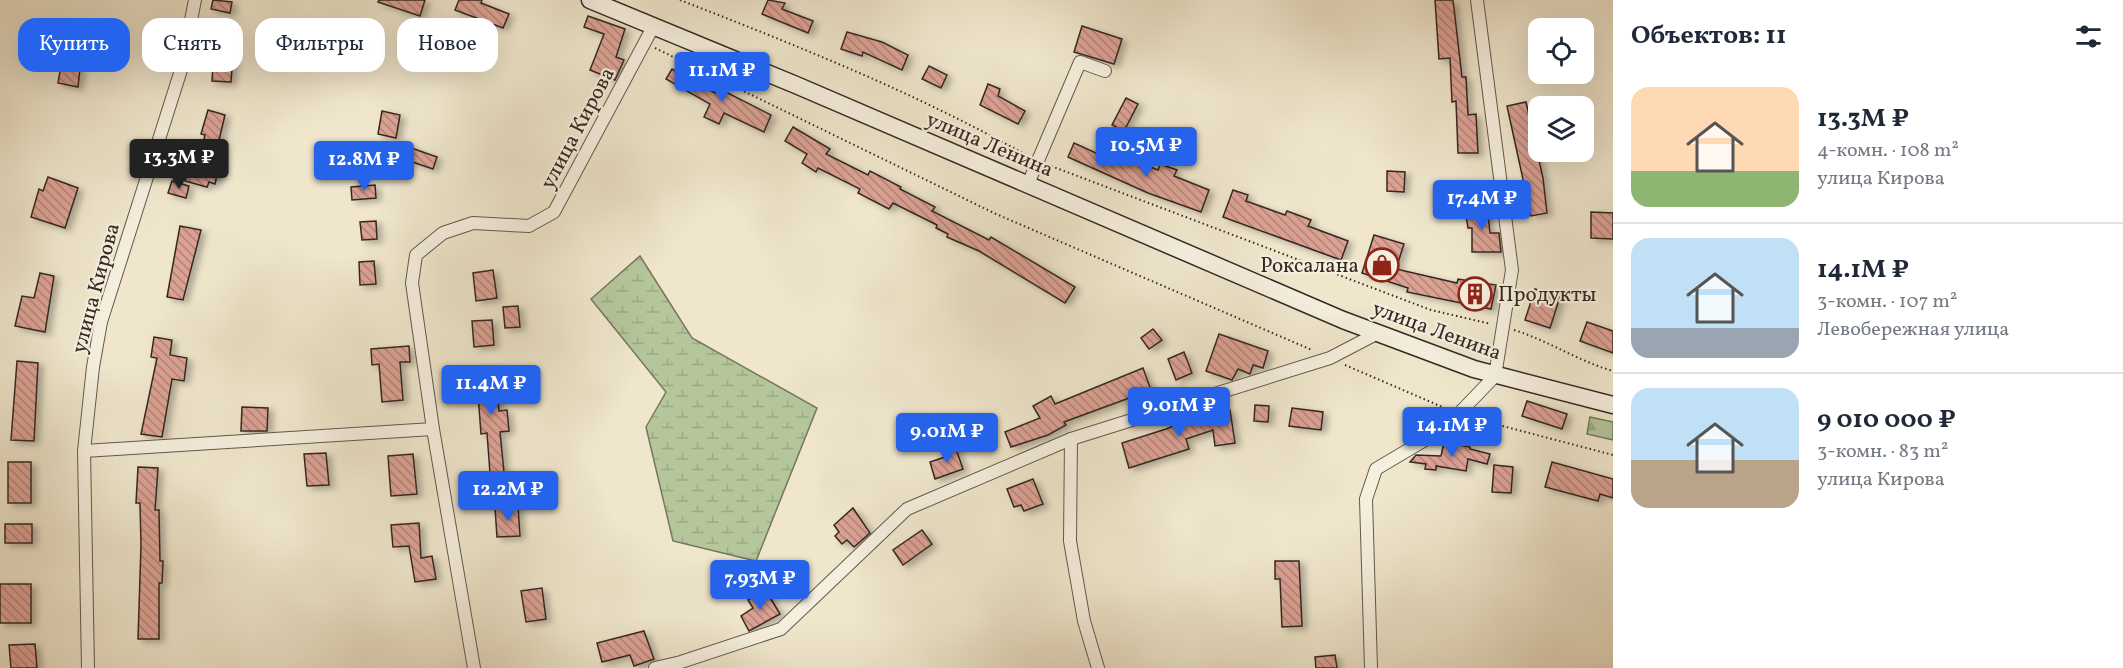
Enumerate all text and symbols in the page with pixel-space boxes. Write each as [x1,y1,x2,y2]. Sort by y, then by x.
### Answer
chip: Купить [18,18,130,72]
chip: Снять [142,18,243,72]
chip: Фильтры [255,18,385,72]
chip: Новое [397,18,498,72]
map controls [1528,18,1594,162]
button: locate [1528,18,1594,84]
text: Объектов: 11 [1631,18,1786,54]
icon: filters [2072,20,2105,53]
pin: 11.1M ₽ [667,52,777,103]
text: 11.1M ₽ [689,57,755,85]
street label: улица Кирова [534,63,623,195]
button: layers [1528,96,1594,162]
text: 13.3M ₽ [1817,101,1909,137]
street label: улица Ленина [921,106,1058,185]
icon: home [1679,111,1751,183]
pin: 10.5M ₽ [1091,127,1201,178]
text: 10.5M ₽ [1110,132,1182,160]
text: 4-комн. · 108 m² [1817,137,1959,165]
pin: 13.3M ₽ [124,139,234,190]
pin: 12.8M ₽ [309,141,419,192]
text: 13.3M ₽ [144,144,214,172]
text: 12.8M ₽ [328,146,400,174]
text: улица Кирова [1817,165,1945,193]
pin: 17.4M ₽ [1427,180,1537,231]
text: 17.4M ₽ [1447,185,1517,213]
street label: улица Кирова [65,220,128,357]
shop icon: Роксалана [1364,247,1400,283]
place label: Роксалана [1260,252,1359,281]
text: 14.1M ₽ [1817,252,1909,288]
icon: home [1679,262,1751,334]
building icon: Продукты [1457,276,1493,312]
place label: Продукты [1498,281,1597,310]
text: 3-комн. · 107 m² [1817,288,1957,316]
street label: улица Ленина [1368,295,1505,368]
text: Левобережная улица [1817,316,2009,344]
pin: 11.4M ₽ [436,365,546,416]
text: 11.4M ₽ [456,370,526,398]
pin: 9.01M ₽ [1124,387,1234,438]
text: 9.01M ₽ [1142,392,1216,420]
text: 9 010 000 ₽ [1817,402,1956,438]
pin: 14.1M ₽ [1397,407,1507,458]
text: 14.1M ₽ [1417,412,1487,440]
icon: home [1679,412,1751,484]
pin: 9.01M ₽ [892,413,1002,464]
text: 9.01M ₽ [910,418,984,446]
text: 3-комн. · 83 m² [1817,438,1948,466]
text: улица Кирова [1817,466,1945,494]
pin: 12.2M ₽ [453,471,563,522]
text: 12.2M ₽ [472,476,544,504]
pin: 7.93M ₽ [705,560,815,611]
text: 7.93M ₽ [724,565,796,593]

